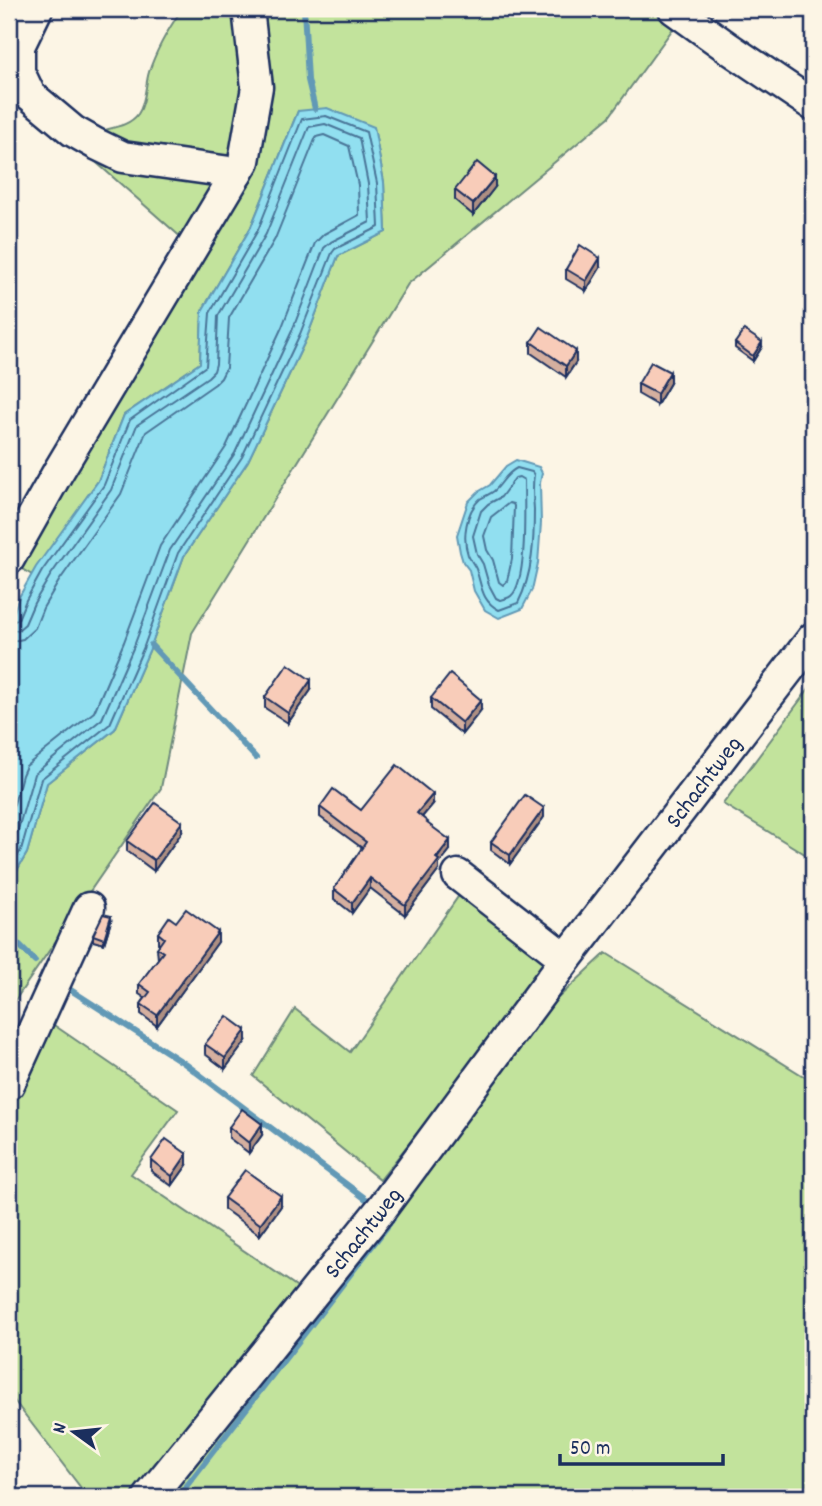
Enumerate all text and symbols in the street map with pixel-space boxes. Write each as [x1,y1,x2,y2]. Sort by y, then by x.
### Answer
street label: Schachtweg [658,730,752,837]
street label: Schachtweg [317,1181,412,1287]
north arrow [38,1398,108,1468]
text: N [47,1420,75,1437]
scale bar [560,1422,722,1466]
text: 50 m [570,1435,610,1465]

